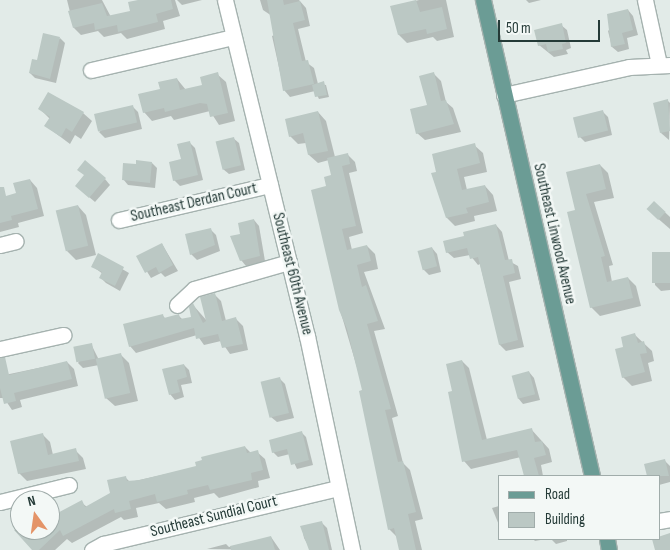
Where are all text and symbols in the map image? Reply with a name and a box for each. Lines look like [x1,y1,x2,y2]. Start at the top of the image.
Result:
scale bar [500,10,602,42]
text: 50 m [506,19,531,38]
street label: Southeast Linwood Avenue [528,162,580,306]
street label: Southeast Derdan Court [129,179,259,227]
street label: Southeast 60th Avenue [268,211,316,337]
legend [498,475,660,540]
text: Road [545,485,570,504]
north arrow [10,490,60,540]
text: N [26,492,37,510]
street label: Southeast Sundial Court [149,492,279,542]
text: Building [545,510,585,529]

